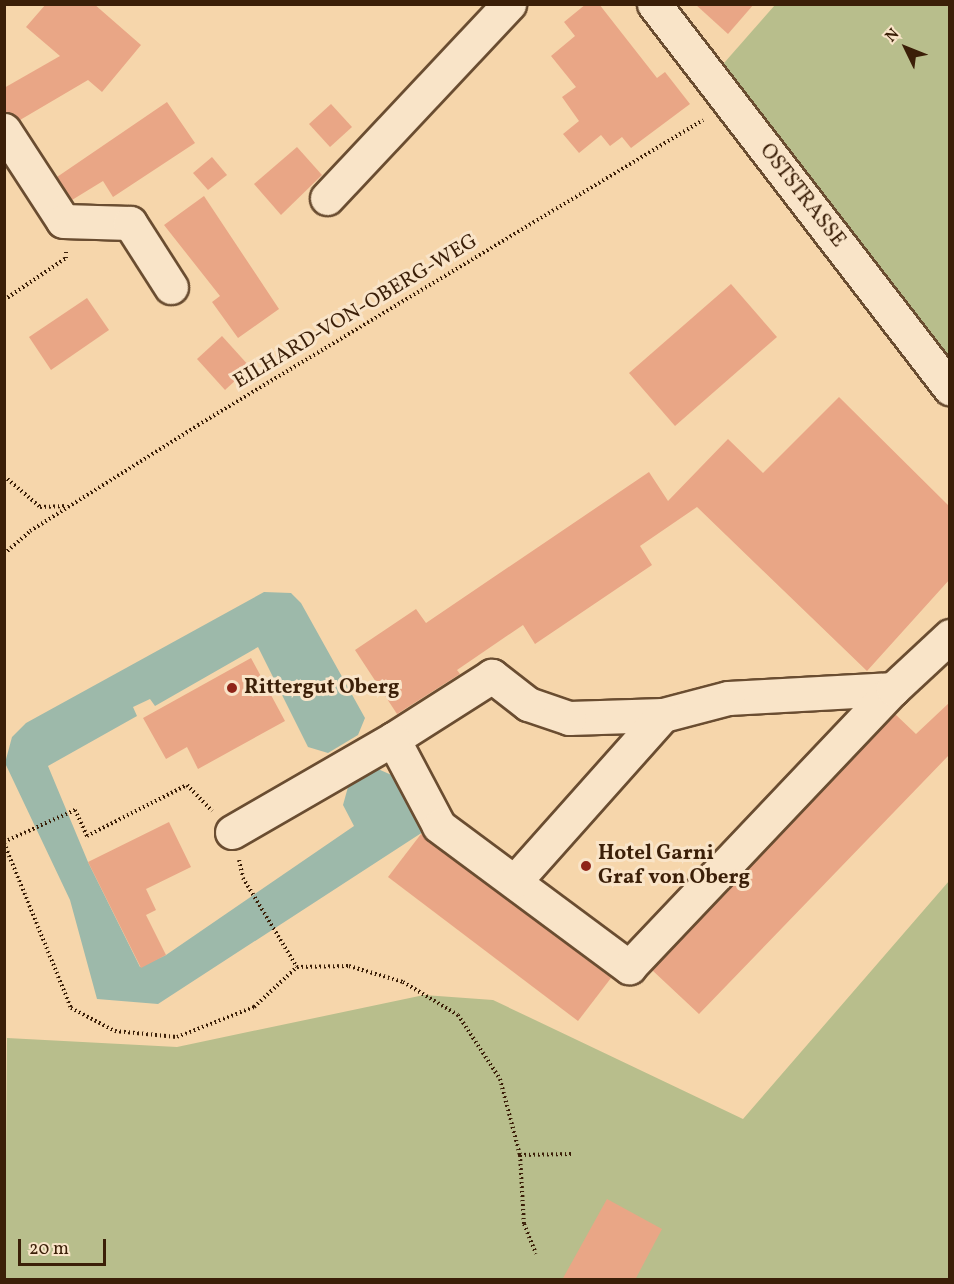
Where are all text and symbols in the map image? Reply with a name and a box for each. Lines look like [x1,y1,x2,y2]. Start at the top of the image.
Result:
north arrow [876,18,936,78]
text: N [881,24,905,47]
street label: OSTSTRASSE [754,139,850,253]
street label: EILHARD-VON-OBERG-WEG [230,229,482,395]
place label: Rittergut Oberg [244,675,399,701]
marker: Rittergut Oberg [225,681,239,695]
place label: Hotel Garni Graf von Oberg [598,841,749,891]
marker: Hotel Garni Graf von Oberg [579,859,593,873]
scale bar [21,1227,110,1265]
text: 20 m [29,1237,69,1262]

